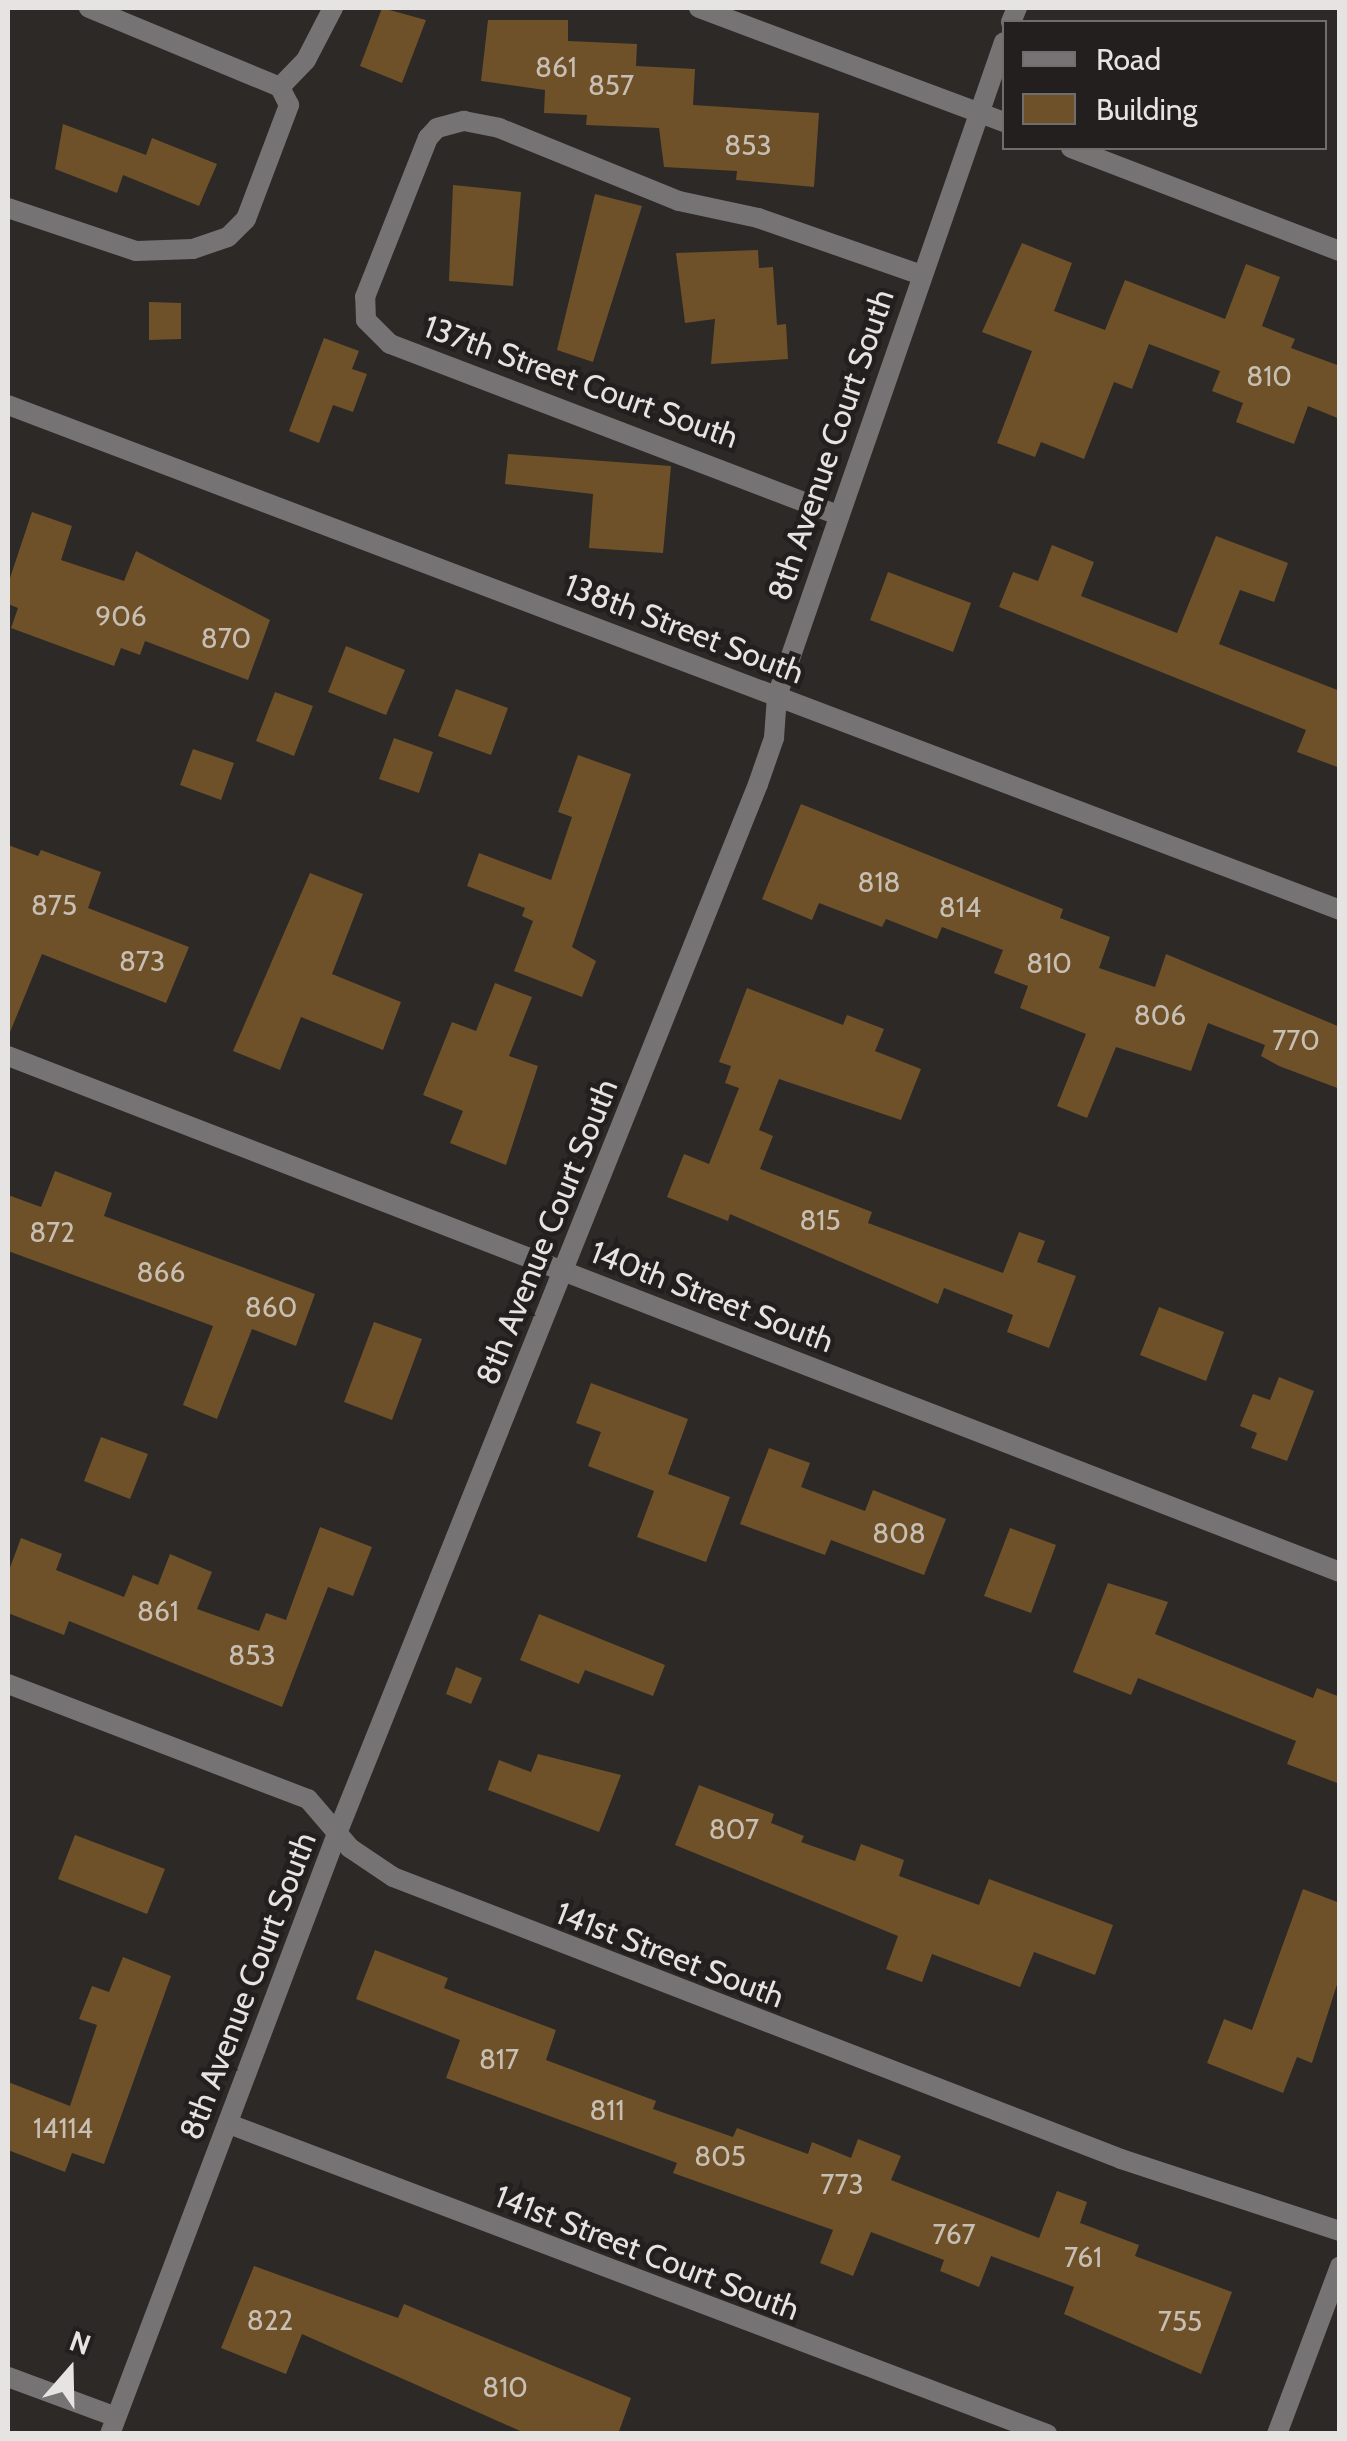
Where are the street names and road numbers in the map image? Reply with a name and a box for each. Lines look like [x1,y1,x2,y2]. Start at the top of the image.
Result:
street label: 8th Avenue Court South [760,284,902,606]
street label: 137th Street Court South [419,307,743,457]
street label: 138th Street South [559,566,809,692]
street label: 8th Avenue Court South [468,1074,626,1390]
street label: 140th Street South [585,1233,839,1361]
street label: 8th Avenue Court South [172,1827,324,2145]
street label: 141st Street South [551,1894,789,2016]
street label: 141st Street Court South [489,2177,805,2329]

